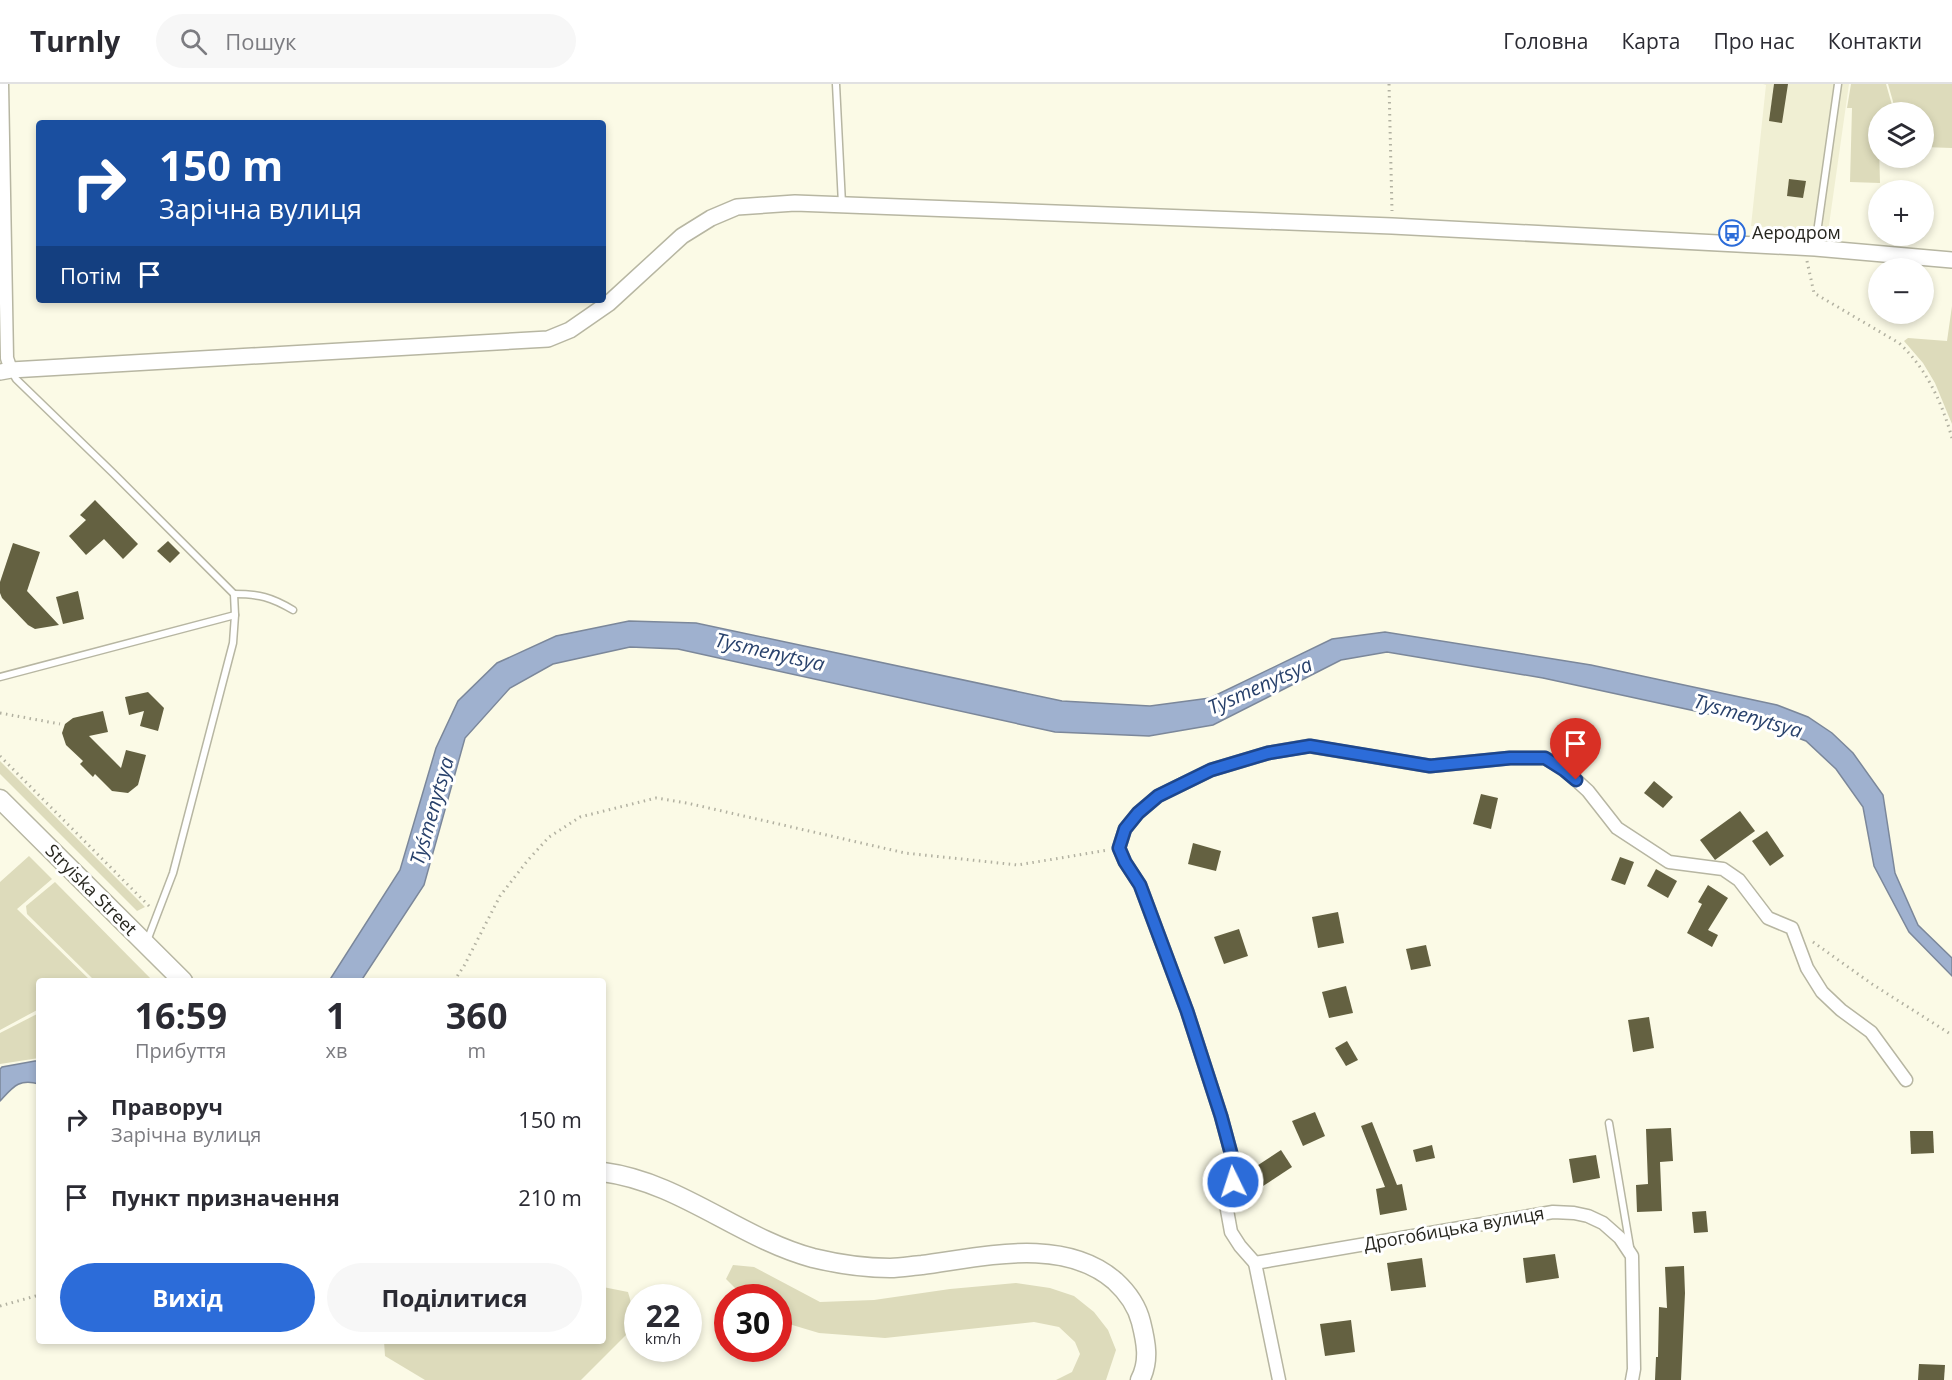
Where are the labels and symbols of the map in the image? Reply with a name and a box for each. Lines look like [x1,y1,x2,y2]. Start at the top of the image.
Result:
bus stop icon: Аеродром [1717,218,1747,248]
place label: Аеродром [1752,220,1841,244]
water label: Tysmenytsya [713,626,828,677]
water label: Tysmenytsya [1203,650,1316,721]
water label: Tysmenytsya [1691,687,1806,744]
pin [1550,718,1601,780]
water label: Tyśmenytsya [403,753,460,868]
street label: Stryiska Street [41,838,143,940]
position arrow [1201,1150,1265,1214]
street label: Дрогобицька вулиця [1362,1200,1546,1256]
speed limit sign: 30 [714,1284,792,1362]

